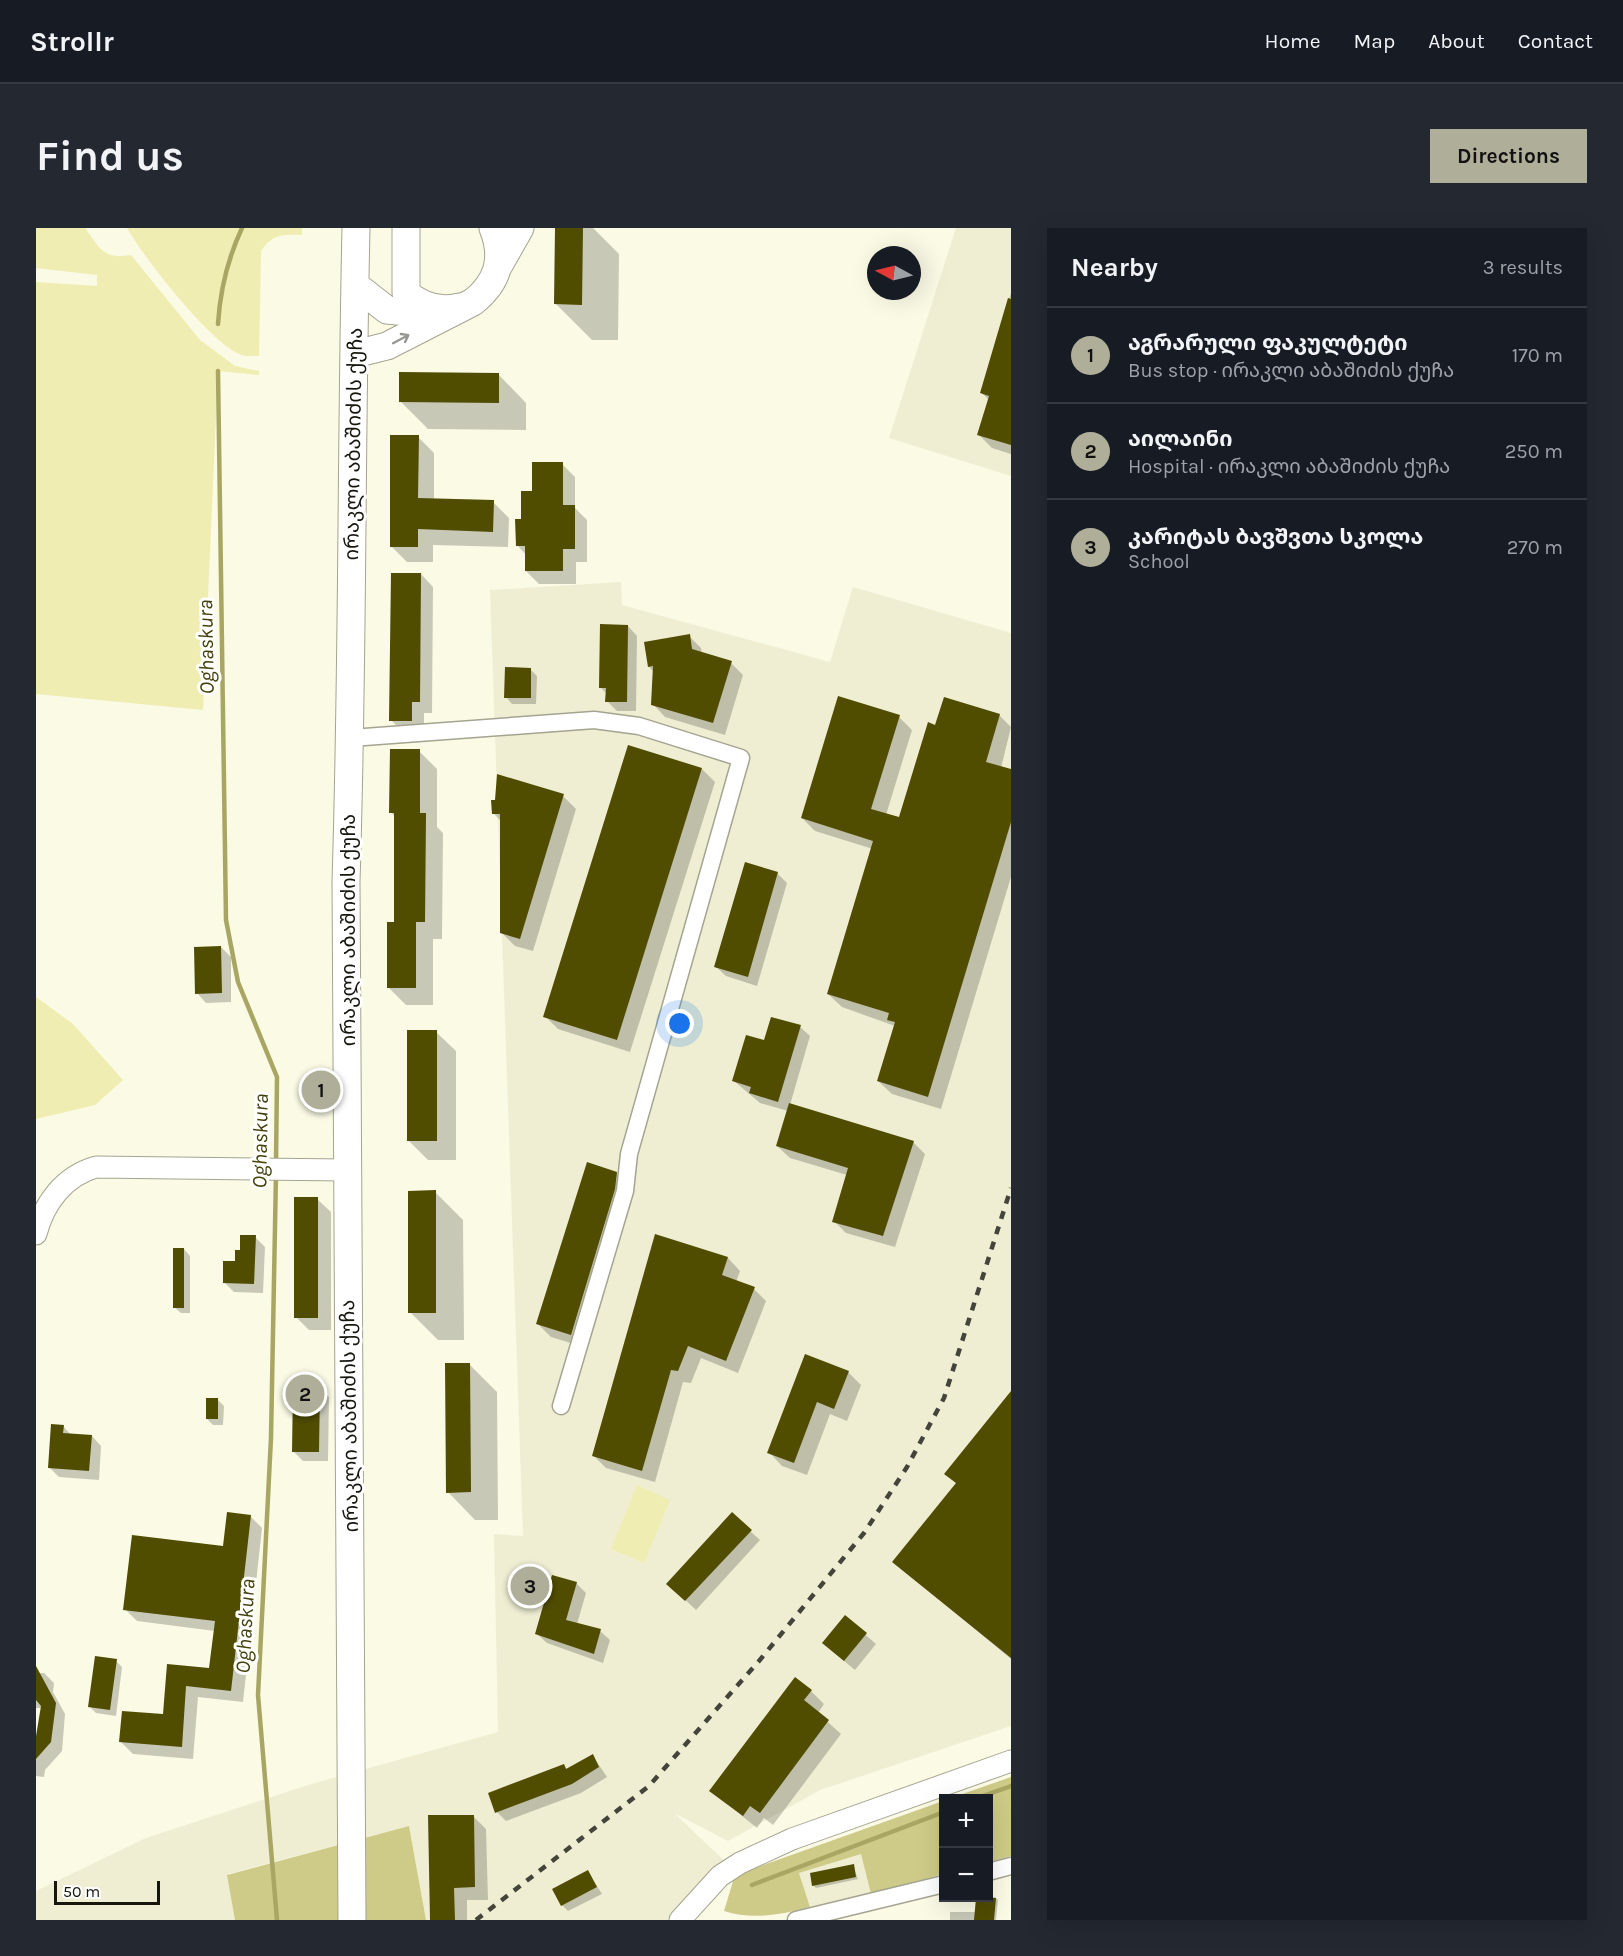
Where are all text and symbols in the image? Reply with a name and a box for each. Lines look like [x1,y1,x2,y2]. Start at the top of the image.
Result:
text: Strollr [30,25,114,58]
text: Home [1265,29,1321,53]
text: Map [1354,29,1395,53]
text: About [1428,29,1485,53]
text: Contact [1518,29,1593,53]
button: Directions [1430,129,1587,183]
text: Find us [36,131,184,181]
north arrow [867,246,921,300]
text: Nearby [1071,252,1158,283]
text: 3 results [1483,256,1563,279]
street label: ირაკლი აბაშიძის ქუჩა [340,328,368,561]
text: აგრარული ფაკულტეტი [1128,330,1407,356]
one-way arrow [392,333,409,345]
text: 1 [1087,344,1094,367]
text: 170 m [1512,344,1563,367]
text: Bus stop · ირაკლი აბაშიძის ქუჩა [1128,359,1454,382]
text: აილაინი [1128,426,1233,452]
text: 2 [1084,440,1097,463]
text: 250 m [1505,440,1563,463]
text: Hospital · ირაკლი აბაშიძის ქუჩა [1128,455,1450,478]
text: კარიტას ბავშვთა სკოლა [1128,524,1423,550]
text: 3 [1084,536,1097,559]
text: 270 m [1507,536,1563,559]
text: School [1128,550,1190,573]
water label: Oghaskura [193,599,219,695]
street label: ირაკლი აბაშიძის ქუჩა [337,814,361,1046]
your location [665,1009,694,1038]
pin: 1 [302,1068,340,1112]
water label: Oghaskura [247,1093,273,1189]
street label: ირაკლი აბაშიძის ქუჩა [336,1299,364,1532]
pin: 2 [286,1372,324,1416]
pin: 3 [510,1564,550,1608]
water label: Oghaskura [231,1578,259,1674]
map controls [939,1794,993,1902]
button: + [939,1794,993,1848]
button: − [939,1848,993,1902]
scale bar [54,1878,160,1906]
text: 50 m [63,1882,100,1901]

